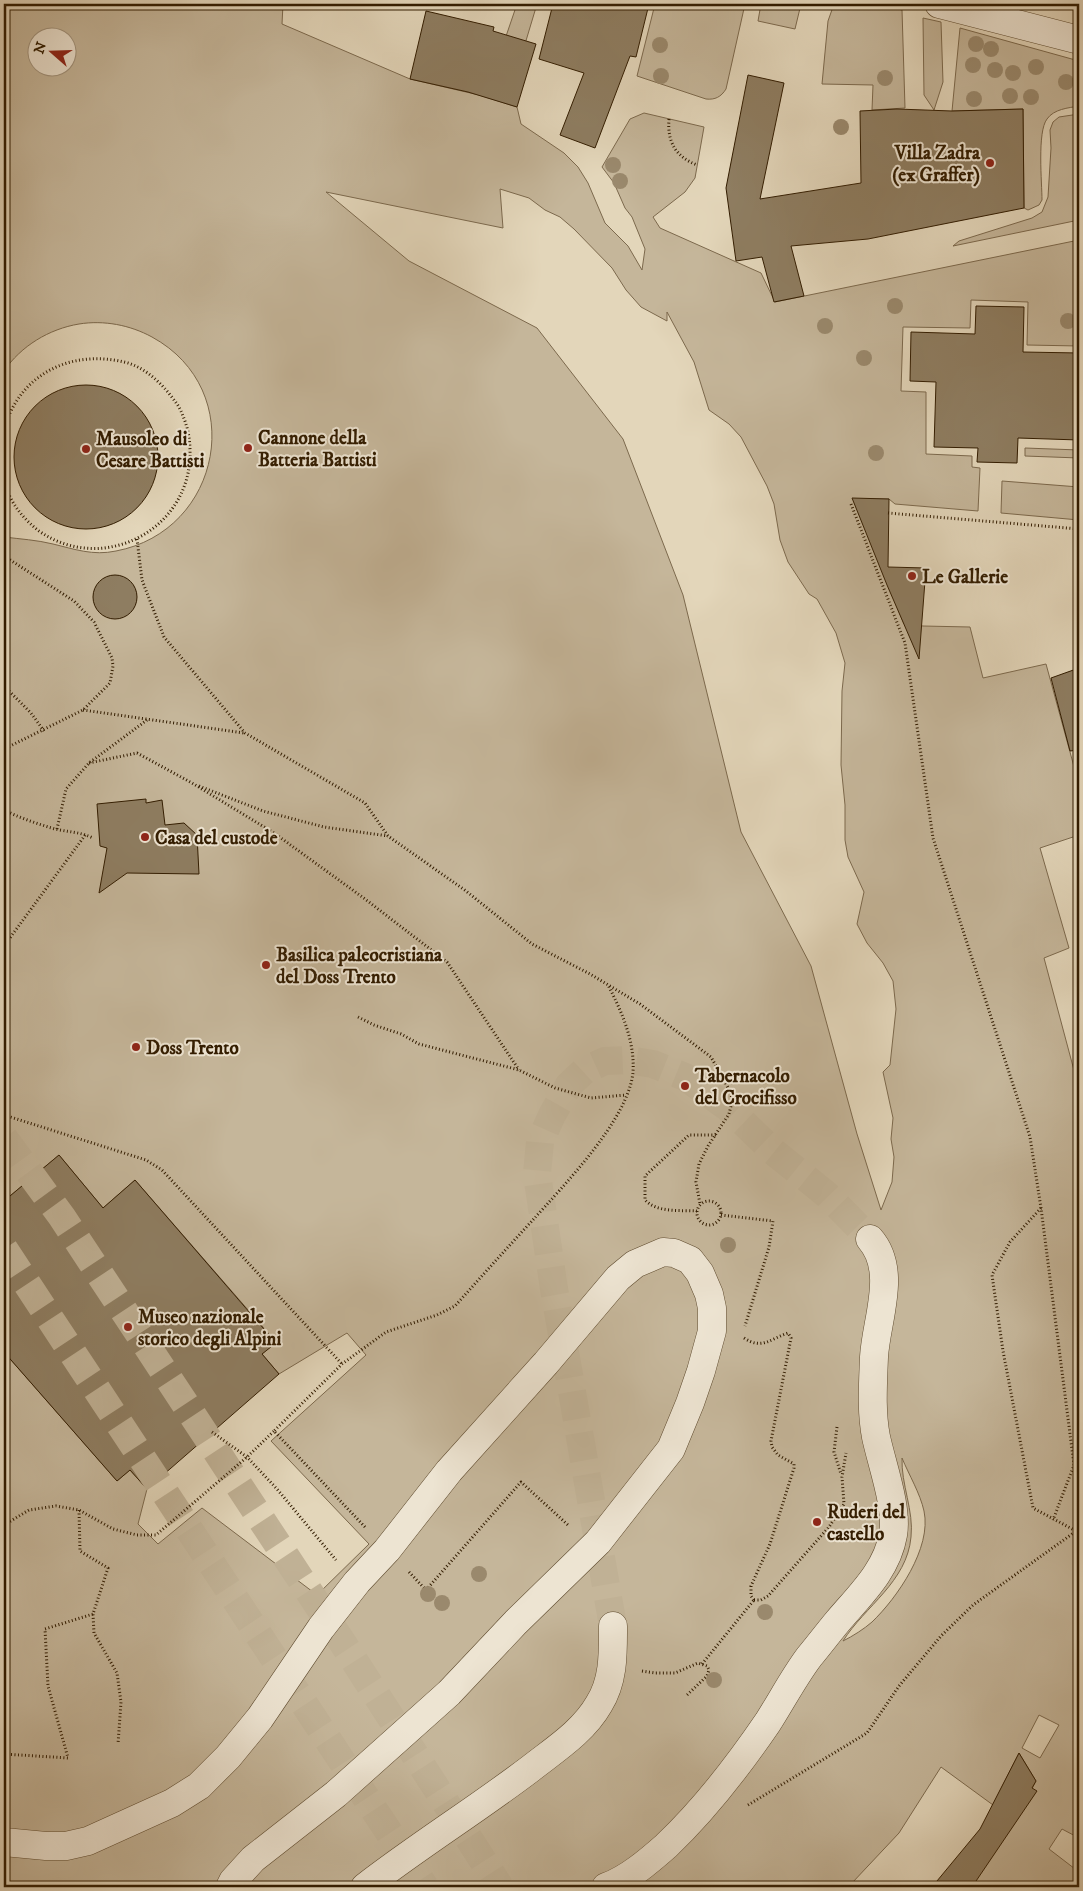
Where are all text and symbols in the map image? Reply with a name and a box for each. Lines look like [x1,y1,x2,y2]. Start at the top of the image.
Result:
north arrow [28,28,78,78]
text: N [30,39,51,56]
place label: Villa Zadra (ex Graffer) [892,142,981,187]
marker: Villa Zadra (ex Graffer) [984,157,996,169]
place label: Cannone della Batteria Battisti [258,427,377,472]
place label: Mausoleo di Cesare Battisti [96,428,205,473]
marker: Cannone della Batteria Battisti [242,442,254,454]
marker: Mausoleo di Cesare Battisti [80,443,92,455]
place label: Le Gallerie [922,566,1008,589]
marker: Le Gallerie [906,570,918,582]
place label: Casa del custode [155,827,278,850]
marker: Casa del custode [139,831,151,843]
place label: Basilica paleocristiana del Doss Trento [276,944,443,989]
marker: Basilica paleocristiana del Doss Trento [260,959,272,971]
place label: Doss Trento [146,1037,239,1060]
marker: Doss Trento [130,1041,142,1053]
place label: Tabernacolo del Crocifisso [694,1065,797,1110]
marker: Tabernacolo del Crocifisso [679,1080,691,1092]
place label: Museo nazionale storico degli Alpini [138,1306,282,1351]
marker: Museo nazionale storico degli Alpini [122,1321,134,1333]
place label: Ruderi del castello [827,1501,906,1546]
marker: Ruderi del castello [811,1516,823,1528]

